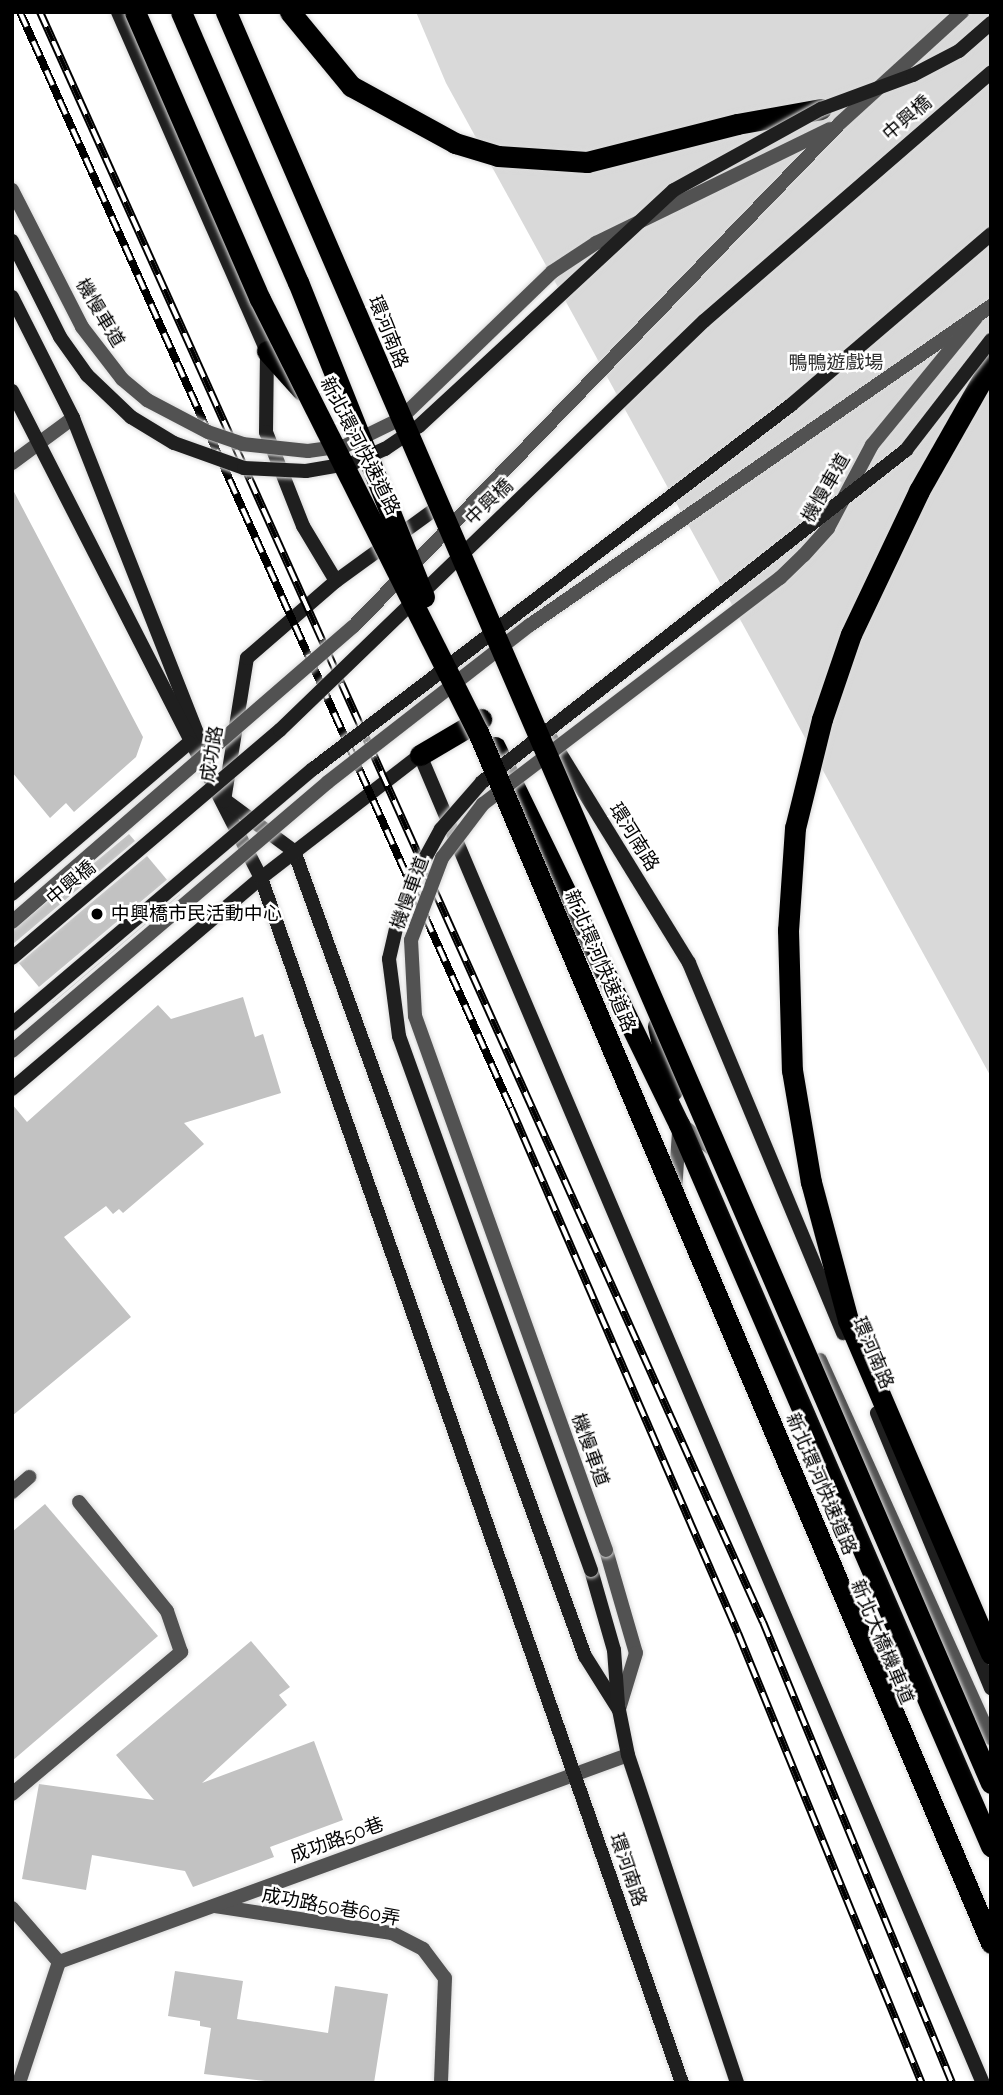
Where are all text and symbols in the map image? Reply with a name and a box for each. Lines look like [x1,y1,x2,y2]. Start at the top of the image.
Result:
street label: 中興橋 [878,91,936,145]
street label: 機慢車道 [71,275,129,351]
street label: 環河南路 [363,292,413,372]
park label: 鴨鴨遊戲場 [789,352,883,374]
street label: 新北環河快速道路 [315,373,405,519]
street label: 機慢車道 [797,449,855,527]
street label: 中興橋 [461,474,517,530]
street label: 成功路 [196,724,228,784]
street label: 環河南路 [604,799,664,875]
street label: 機慢車道 [386,853,434,933]
street label: 中興橋 [42,856,100,910]
street label: 新北環河快速道路 [560,887,640,1035]
place label: 中興橋市民活動中心 [111,903,282,925]
marker: 中興橋市民活動中心 [89,906,105,922]
street label: 環河南路 [848,1314,898,1392]
street label: 機慢車道 [566,1410,614,1490]
street label: 新北環河快速道路 [781,1410,861,1558]
street label: 新北大橋機車道 [846,1576,918,1708]
street label: 成功路50巷 [287,1813,387,1867]
street label: 環河南路 [605,1830,651,1910]
street label: 成功路50巷60弄 [260,1884,402,1930]

